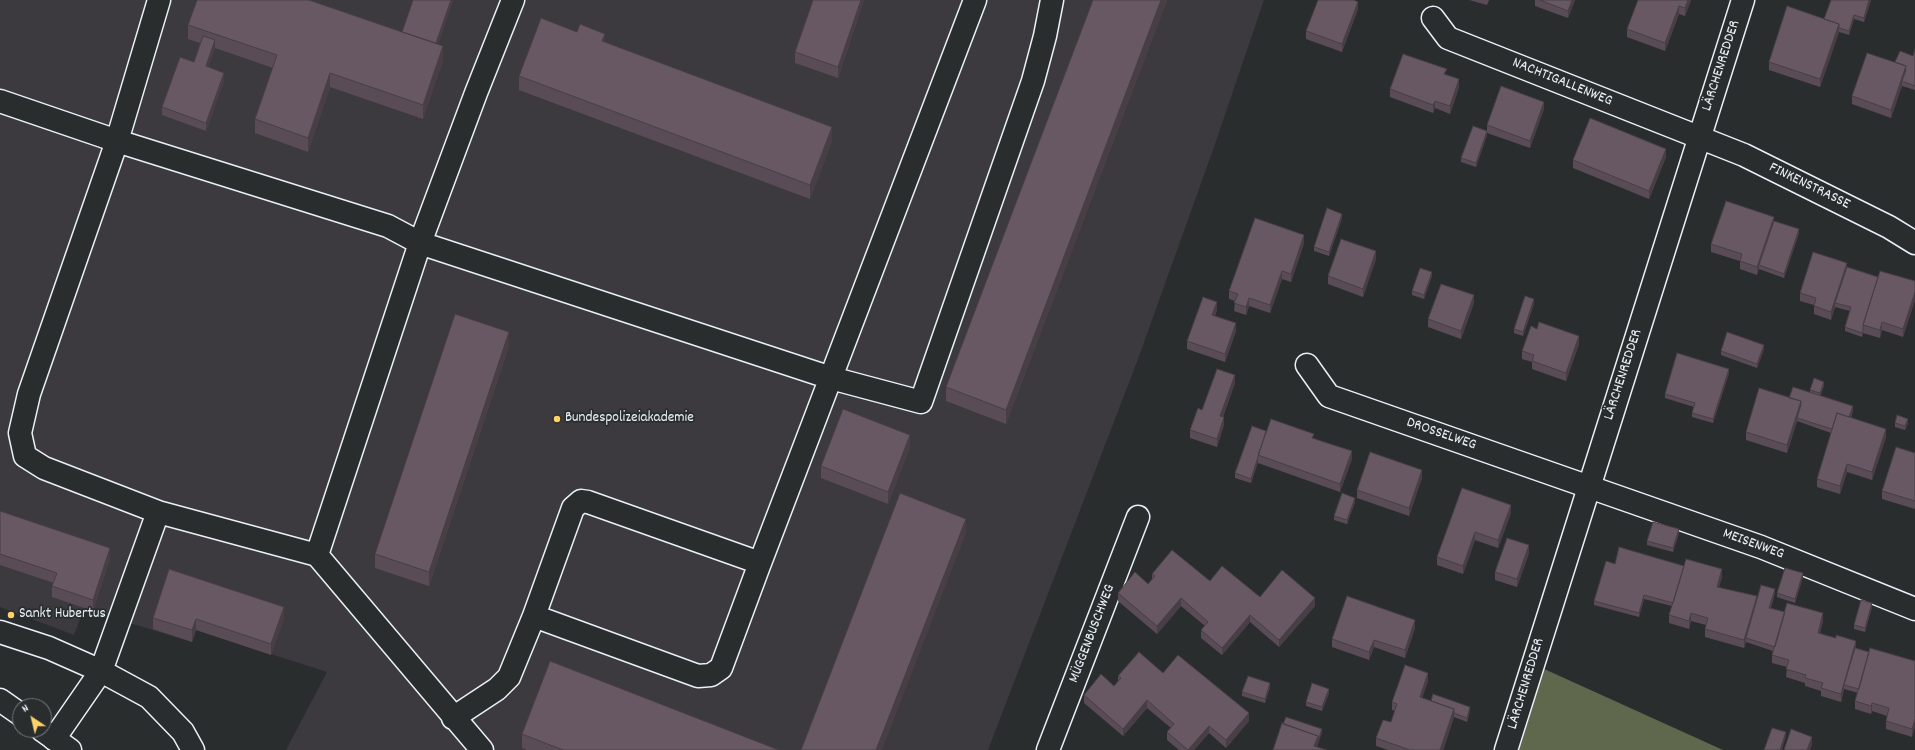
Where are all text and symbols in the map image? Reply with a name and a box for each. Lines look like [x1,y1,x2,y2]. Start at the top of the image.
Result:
street label: LÄRCHENREDDER [1699,18,1745,114]
street label: NACHTIGALLENWEG [1509,55,1615,111]
street label: FINKENSTRASSE [1765,160,1853,214]
street label: LÄRCHENREDDER [1601,327,1647,423]
place label: Bundespolizeiakademie [565,410,694,428]
marker: Bundespolizeiakademie [552,414,562,424]
street label: DROSSELWEG [1404,415,1478,455]
street label: MEISENWEG [1720,526,1786,564]
street label: MÜGGENBUSCHWEG [1066,582,1120,686]
place label: Sankt Hubertus [19,606,106,624]
marker: Sankt Hubertus [6,610,16,620]
street label: LÄRCHENREDDER [1505,636,1549,732]
north arrow [12,698,52,738]
text: N [19,701,33,717]

